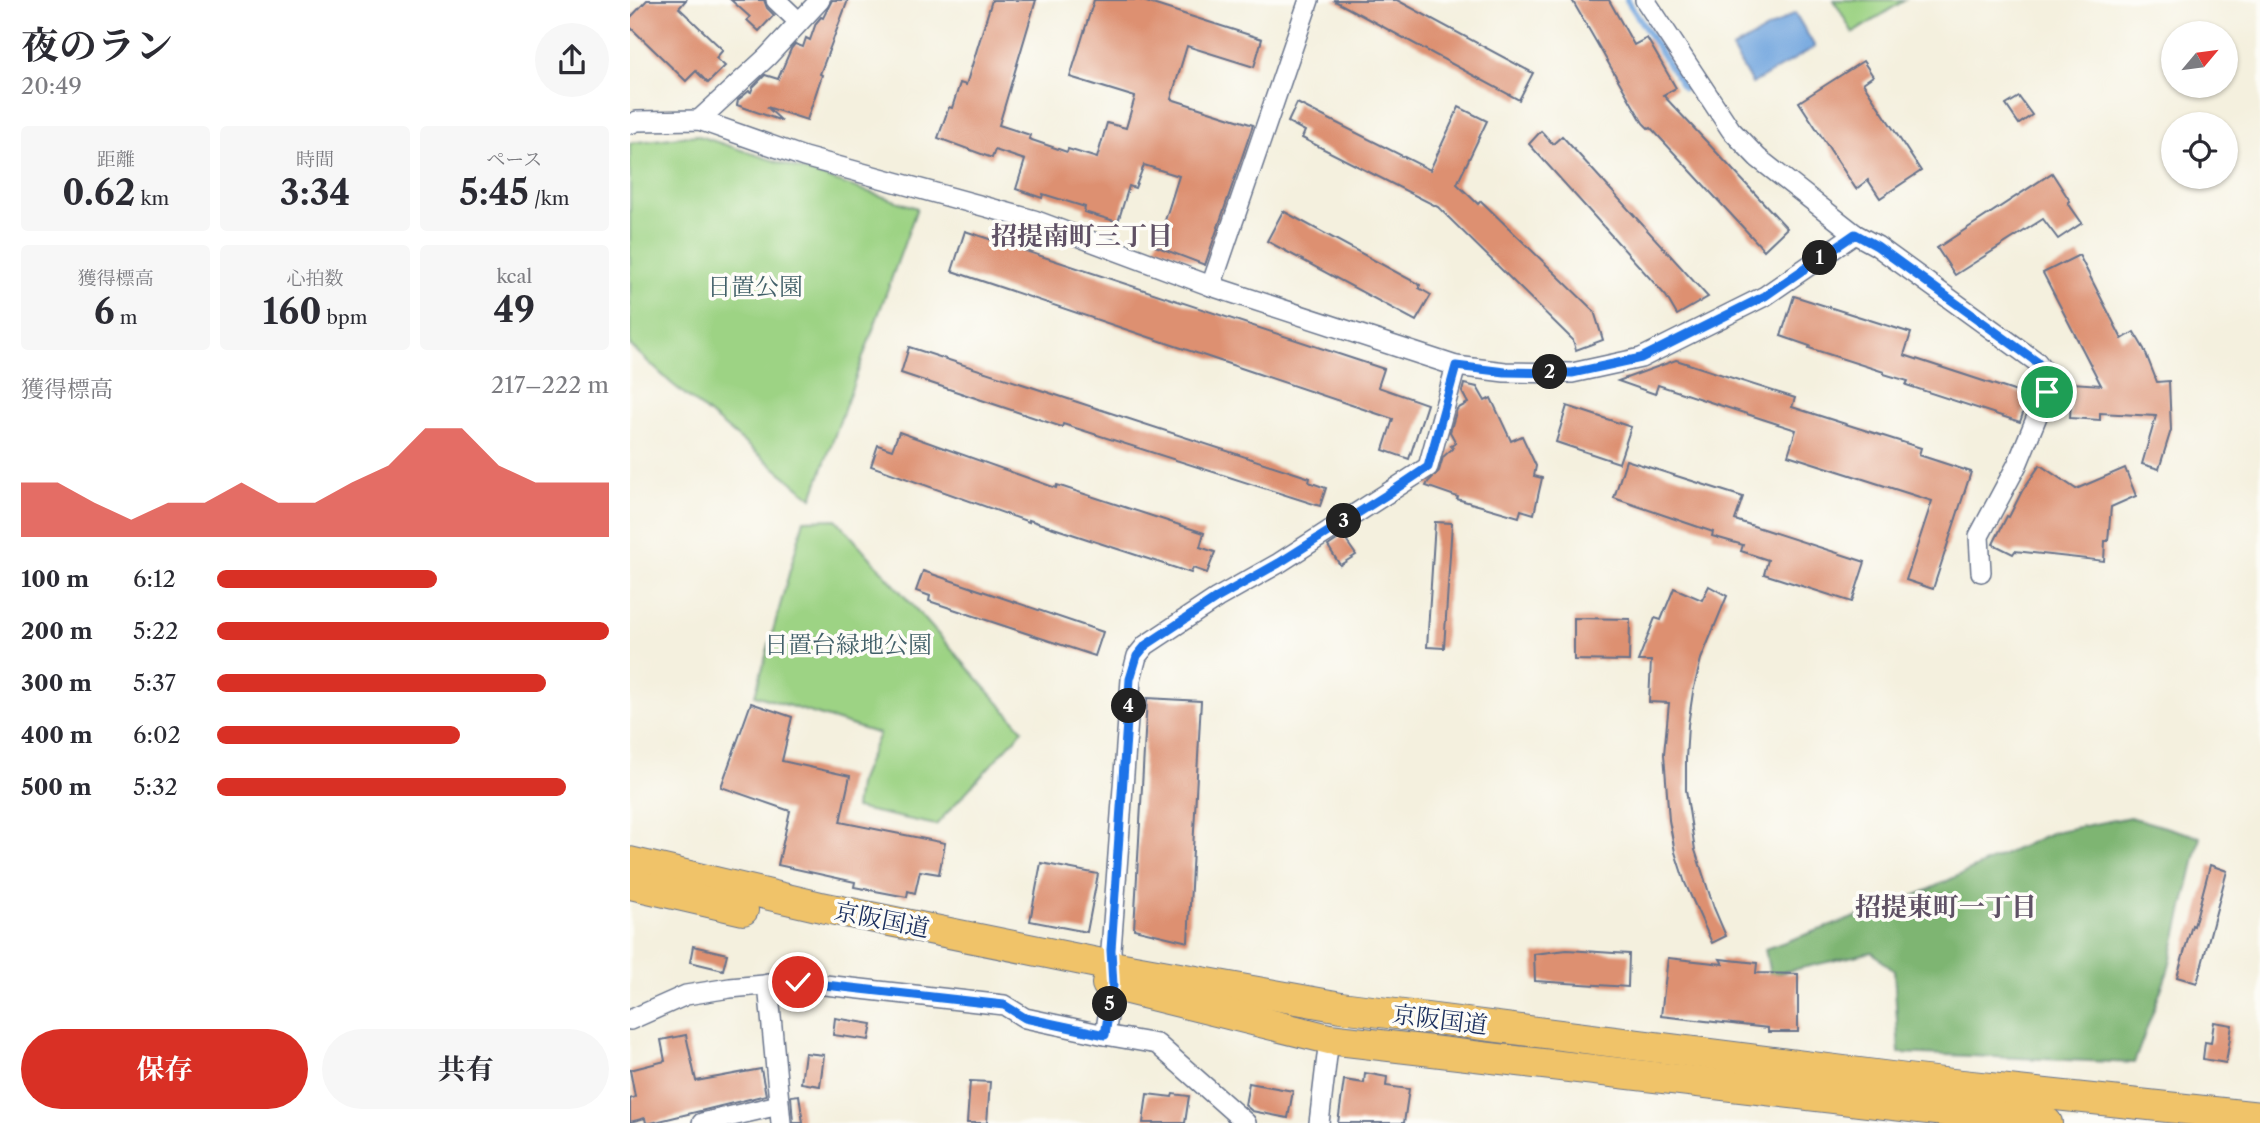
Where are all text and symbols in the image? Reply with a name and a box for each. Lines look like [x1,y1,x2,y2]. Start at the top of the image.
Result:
north arrow [2161,21,2238,98]
map controls [2161,21,2238,189]
text: 夜のラン [21,22,173,69]
button: share [535,23,609,97]
text: 20:49 [21,72,82,100]
button: locate [2161,112,2238,189]
text: 距離 [97,148,135,171]
text: 時間 [296,148,334,171]
text: ペース [486,148,542,171]
text: 0.62 [62,171,135,214]
text: 3:34 [280,171,350,214]
text: 5:45 [459,171,529,214]
text: km [135,187,169,210]
text: /km [529,187,570,210]
district label: 招提南町三丁目 [991,220,1173,252]
pin: 1 [1802,240,1838,276]
text: 1 [1815,246,1824,269]
text: kcal [496,265,532,288]
text: 獲得標高 [78,267,154,290]
text: 心拍数 [286,267,344,290]
park label: 日置公園 [707,272,803,301]
text: 49 [494,288,535,331]
text: 6 [94,290,115,333]
text: 160 [263,290,322,333]
text: m [115,306,138,329]
text: bpm [322,306,367,329]
pin: 2 [1532,354,1567,390]
text: 2 [1544,360,1555,383]
pin [2017,362,2077,422]
text: 217–222 m [491,371,609,399]
icon: arrive [2028,373,2066,411]
text: 獲得標高 [21,375,113,403]
pin: 3 [1326,504,1362,538]
text: 3 [1338,509,1349,532]
text: 100 m [21,565,89,593]
text: 6:12 [133,565,176,593]
text: 200 m [21,617,93,645]
text: 5:22 [133,617,178,645]
park label: 日置台緑地公園 [764,630,932,659]
text: 300 m [21,669,92,697]
text: 5:37 [133,669,176,697]
pin: 4 [1112,688,1146,724]
text: 4 [1123,694,1134,717]
text: 400 m [21,721,93,749]
text: 6:02 [133,721,181,749]
text: 500 m [21,773,92,801]
text: 5:32 [133,773,178,801]
district label: 招提東町一丁目 [1855,891,2037,923]
street label: 京阪国道 [832,896,932,943]
pin [768,952,828,1012]
icon: check [779,963,817,1001]
pin: 5 [1092,986,1128,1021]
text: 5 [1104,992,1115,1015]
street label: 京阪国道 [1391,999,1489,1040]
button: 保存 [21,1029,308,1109]
button: 共有 [322,1029,609,1109]

